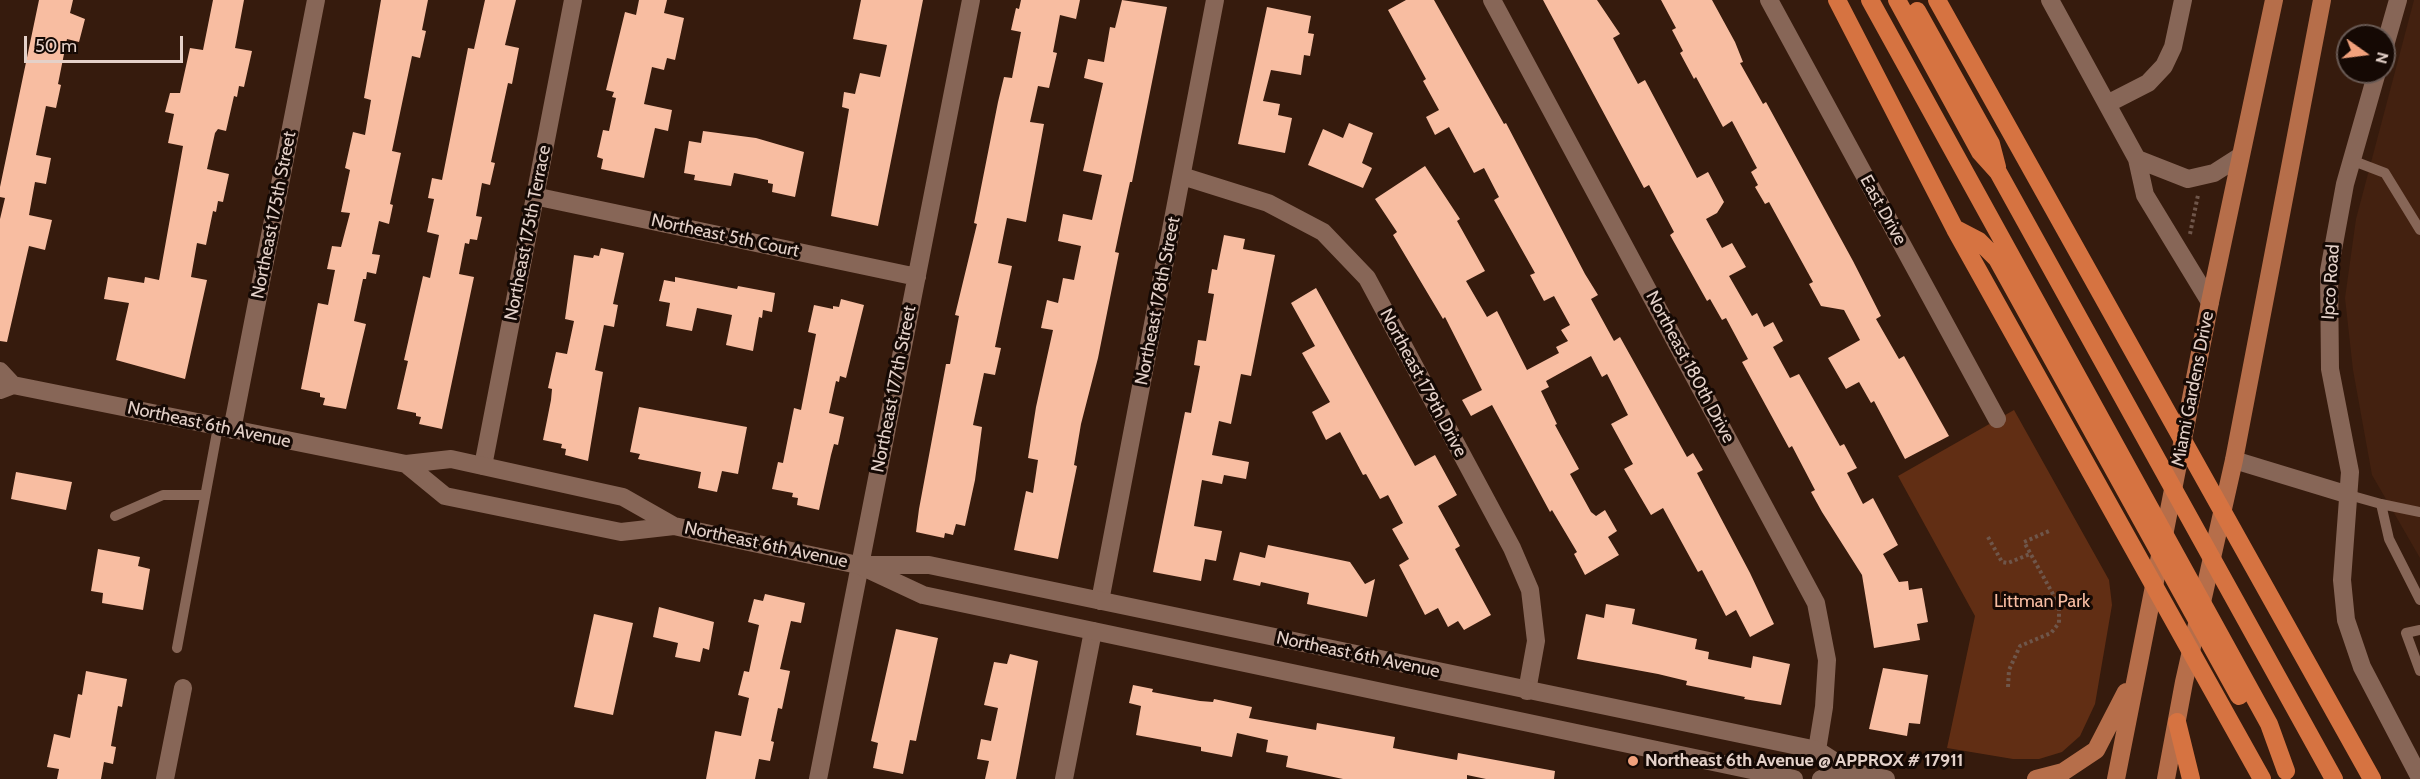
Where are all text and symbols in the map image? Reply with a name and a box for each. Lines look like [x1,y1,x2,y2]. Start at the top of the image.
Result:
scale bar [27,24,186,62]
north arrow [2336,24,2396,84]
text: 50 m [35,35,77,57]
text: N [2371,50,2393,66]
street label: Northeast 175th Street [247,129,301,301]
street label: Northeast 175th Terrace [500,143,556,323]
street label: East Drive [1855,171,1911,249]
street label: Northeast 5th Court [649,210,801,262]
street label: Northeast 178th Street [1131,215,1185,387]
street label: Ipco Road [2318,244,2344,320]
street label: Northeast 180th Drive [1641,287,1739,447]
street label: Northeast 177th Street [867,304,921,474]
street label: Northeast 179th Drive [1375,305,1471,461]
street label: Miami Gardens Drive [2167,309,2219,469]
street label: Northeast 6th Avenue [125,397,293,453]
street label: Northeast 6th Avenue [682,517,850,573]
park label: Littman Park [1994,591,2090,613]
street label: Northeast 6th Avenue [1274,627,1442,683]
place label: Northeast 6th Avenue @ APPROX # 17911 [1645,750,1964,772]
marker: Northeast 6th Avenue @ APPROX # 17911 [1626,754,1640,768]

